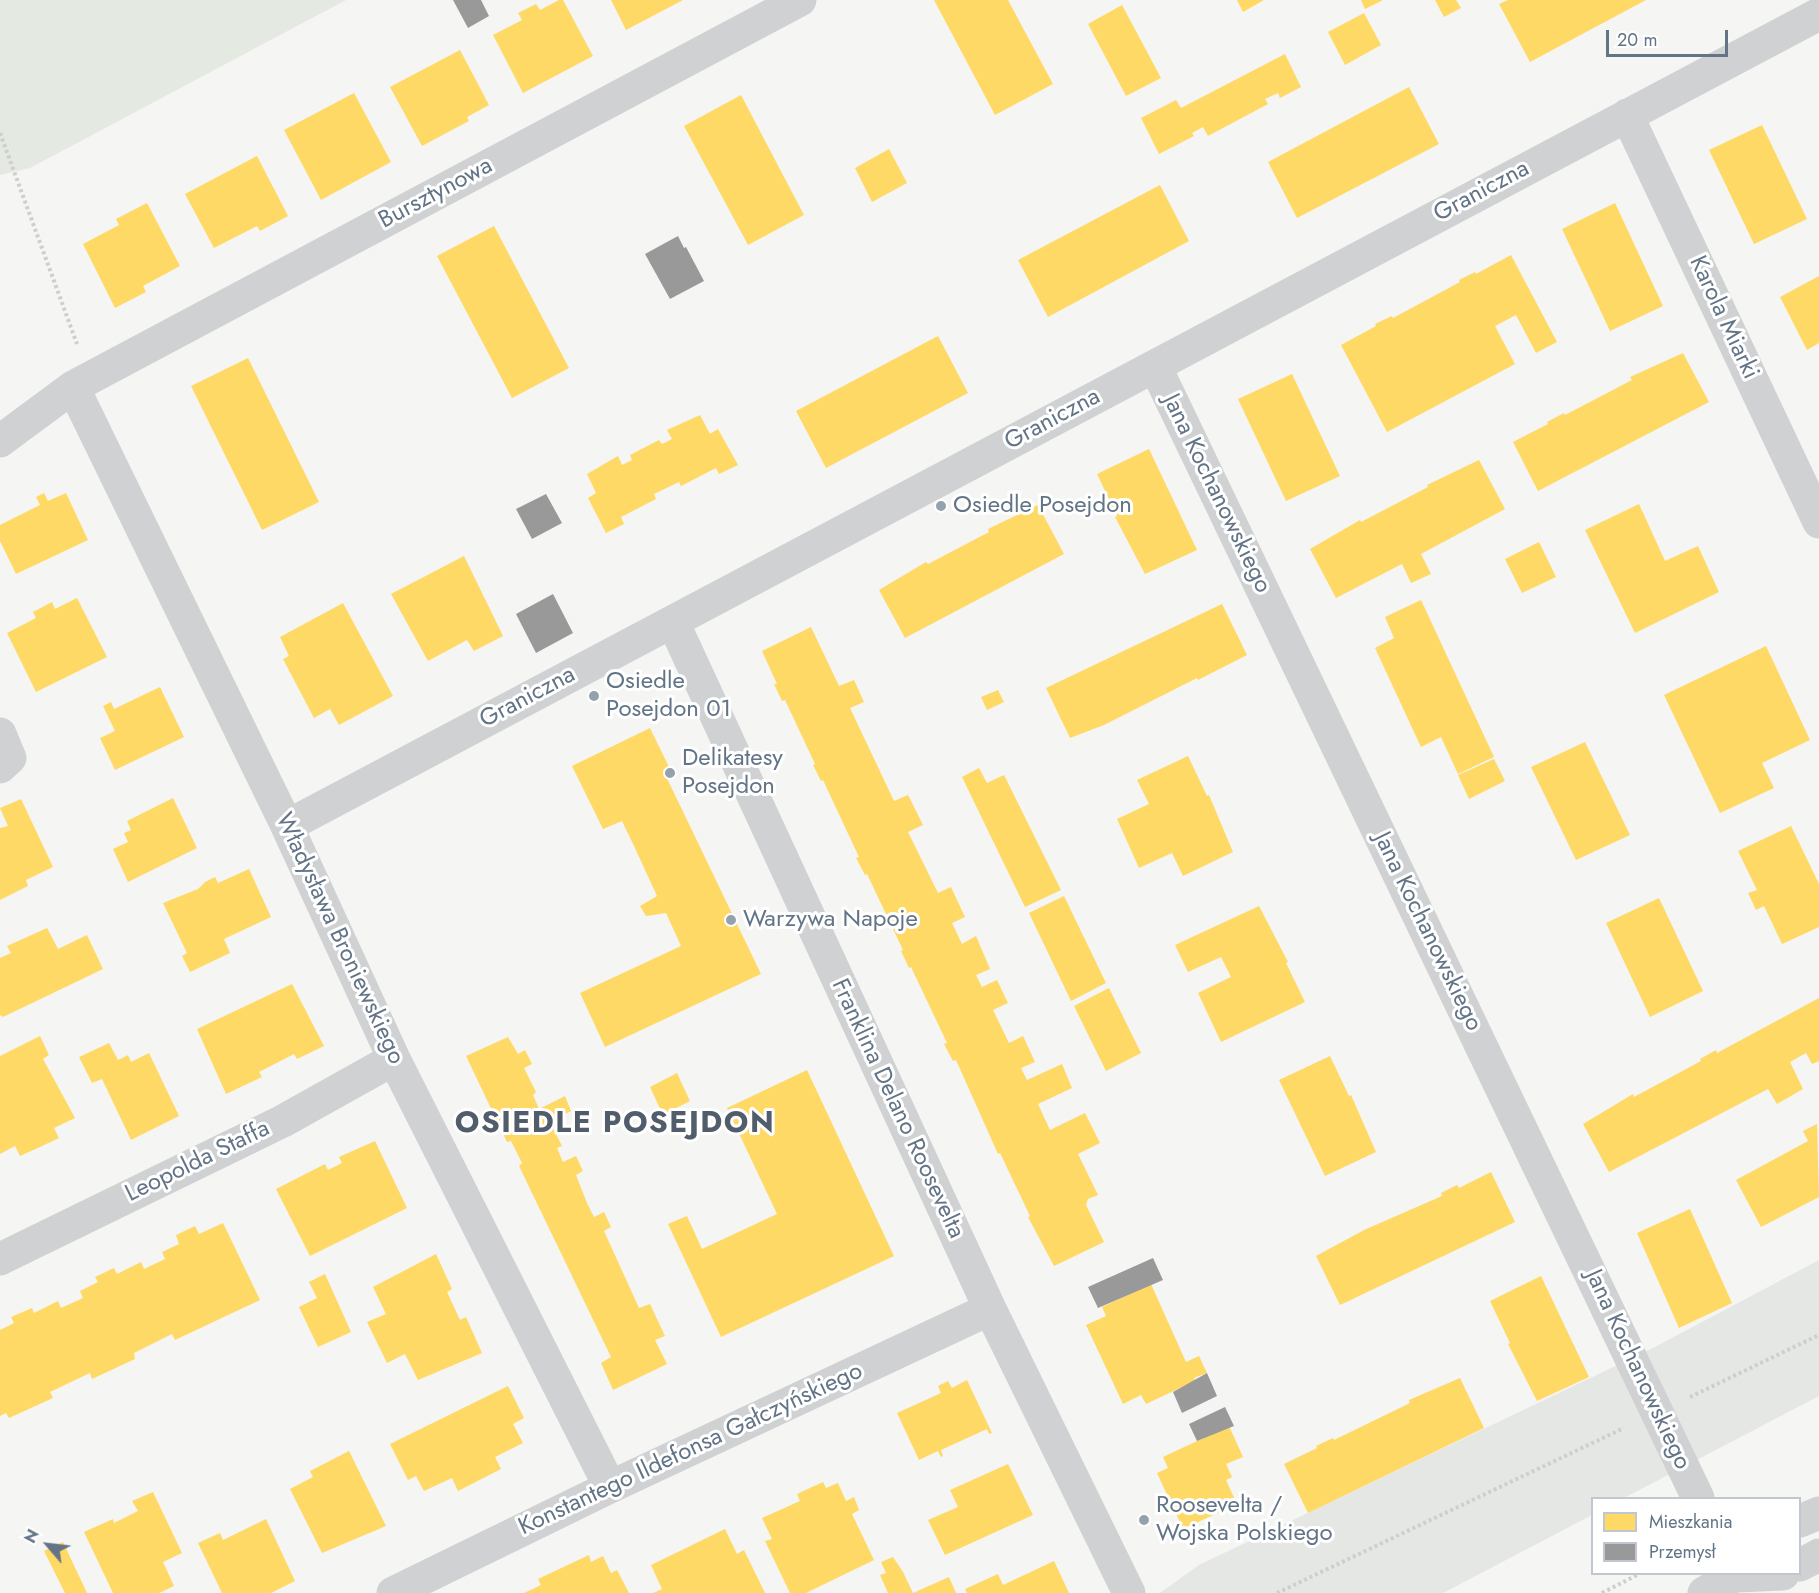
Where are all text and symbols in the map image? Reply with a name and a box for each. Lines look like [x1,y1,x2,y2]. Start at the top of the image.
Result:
scale bar [1609,18,1730,56]
text: 20 m [1617,27,1657,53]
street label: Bursztynowa [374,152,498,236]
street label: Graniczna [1429,155,1535,229]
street label: Karola Miarki [1682,252,1764,384]
street label: Graniczna [1000,383,1106,457]
street label: Jana Kochanowskiego [1155,390,1277,598]
place label: Osiedle Posejdon [953,492,1132,520]
marker: Osiedle Posejdon [934,499,948,513]
street label: Graniczna [475,661,581,735]
place label: Osiedle Posejdon 01 [606,668,731,724]
marker: Osiedle Posejdon 01 [587,689,601,703]
place label: Delikatesy Posejdon [682,745,783,801]
marker: Delikatesy Posejdon [663,766,677,780]
street label: Władysława Broniewskiego [268,809,410,1069]
street label: Jana Kochanowskiego [1366,828,1488,1036]
place label: Warzywa Napoje [743,906,918,934]
marker: Warzywa Napoje [724,913,738,927]
street label: Franklina Delano Roosevelta [824,975,970,1243]
district label: OSIEDLE POSEJDON [455,1107,775,1143]
street label: Leopolda Staffa [121,1115,275,1209]
street label: Jana Kochanowskiego [1578,1265,1696,1475]
street label: Konstantego Ildefonsa Gałczyńskiego [515,1358,867,1542]
place label: Roosevelta / Wojska Polskiego [1156,1492,1333,1548]
legend [1591,1497,1801,1575]
text: Mieszkania [1649,1509,1732,1535]
marker: Roosevelta / Wojska Polskiego [1137,1513,1151,1527]
north arrow [18,1515,78,1575]
text: N [19,1525,45,1547]
text: Przemysł [1649,1539,1716,1565]

